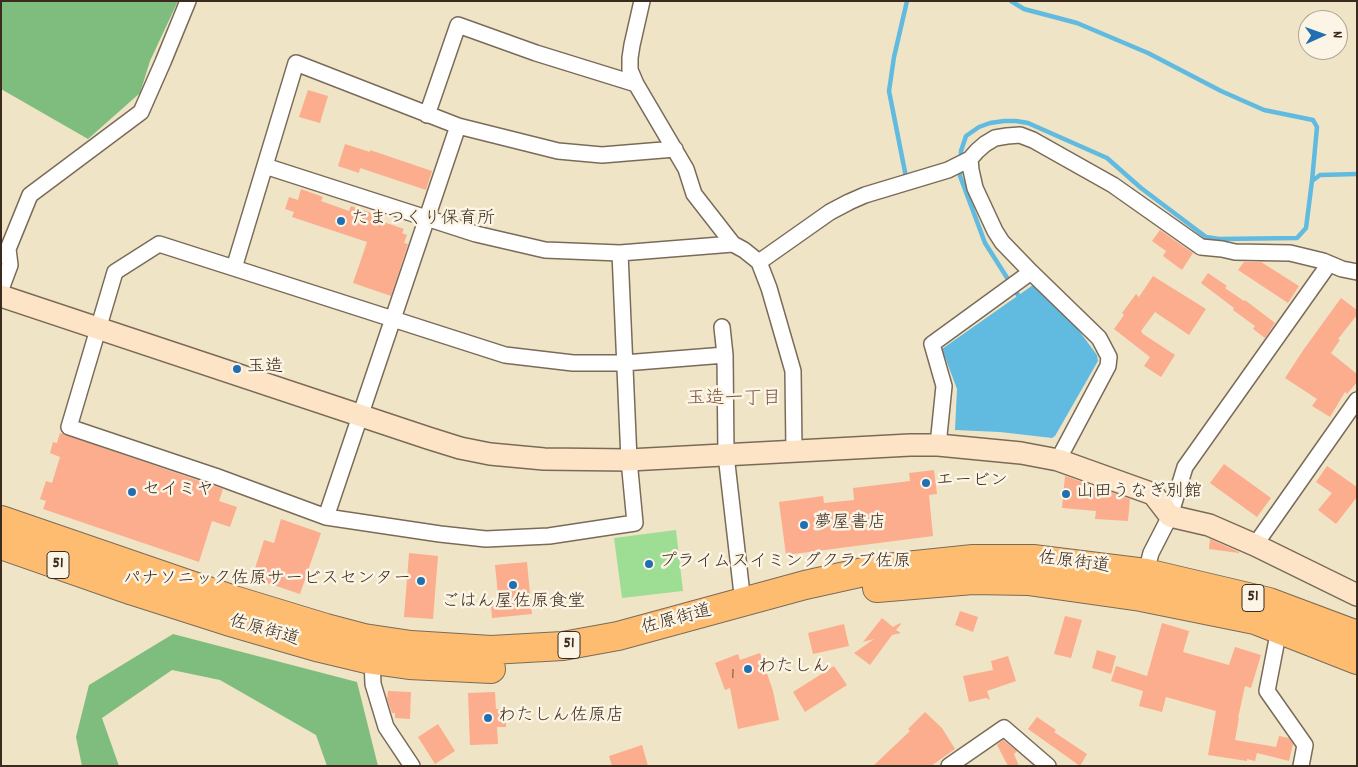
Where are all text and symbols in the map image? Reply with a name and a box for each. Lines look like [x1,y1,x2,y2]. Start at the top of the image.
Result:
north arrow [1298,10,1348,60]
text: N [1327,31,1347,38]
place label: たまつくり保育所 [351,210,495,232]
marker: たまつくり保育所 [335,215,347,227]
place label: 玉造 [247,358,283,380]
marker: 玉造 [231,363,243,375]
district label: 玉造一丁目 [687,389,781,411]
place label: エービン [936,472,1008,494]
marker: エービン [920,477,932,489]
place label: セイミヤ [142,481,214,503]
place label: 山田うなぎ別館 [1076,483,1202,505]
marker: セイミヤ [126,486,138,498]
marker: 山田うなぎ別館 [1060,488,1072,500]
place label: 夢屋書店 [814,514,886,536]
marker: 夢屋書店 [798,519,810,531]
street label: 佐原街道 [1037,549,1111,579]
road number: 51 [47,552,69,578]
place label: プライムスイミングクラブ佐原 [659,553,911,575]
marker: プライムスイミングクラブ佐原 [643,558,655,570]
place label: パナソニック佐原サービスセンター [123,570,411,592]
marker: パナソニック佐原サービスセンター [415,575,427,587]
marker: ごはん屋佐原食堂 [507,579,519,591]
road number: 51 [1242,584,1264,612]
place label: ごはん屋佐原食堂 [441,593,585,615]
street label: 佐原街道 [639,601,715,641]
street label: 佐原街道 [226,612,302,652]
road number: 51 [558,632,580,658]
place label: わたしん [758,658,830,680]
marker: わたしん [742,663,754,675]
house number: 1 [731,667,735,685]
place label: わたしん佐原店 [498,707,624,729]
marker: わたしん佐原店 [482,712,494,724]

